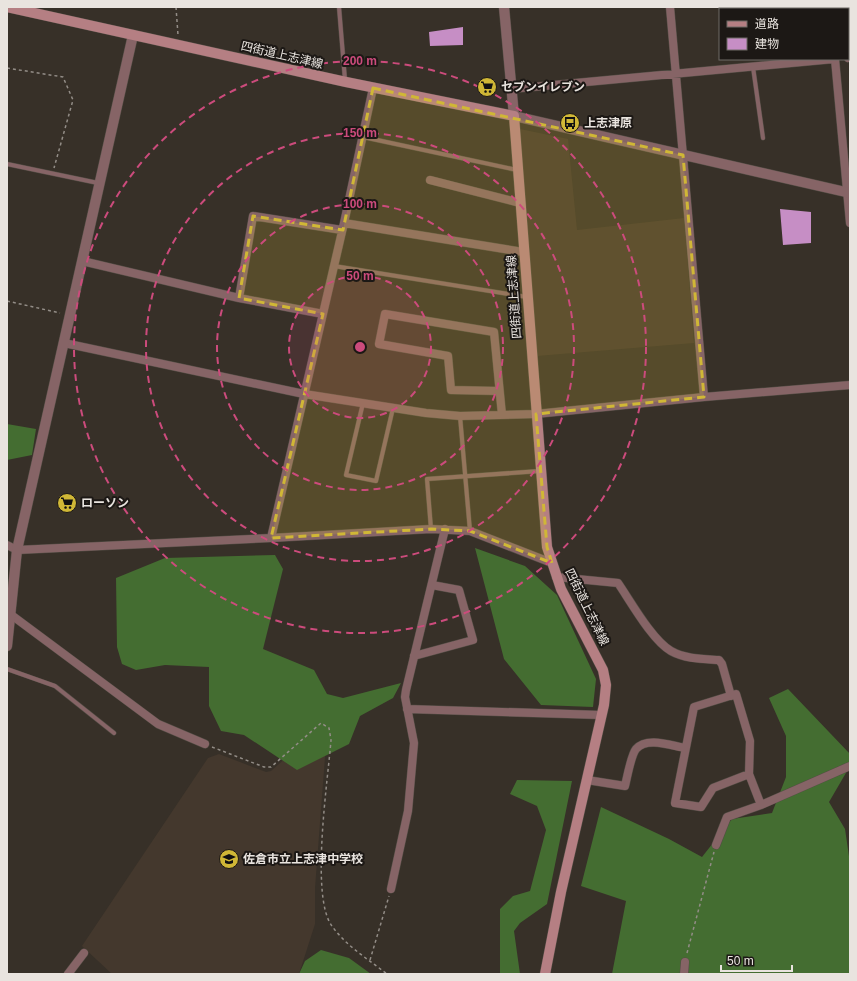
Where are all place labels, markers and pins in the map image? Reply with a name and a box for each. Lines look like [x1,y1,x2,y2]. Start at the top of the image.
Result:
supermarket icon: セブンイレブン [476,76,498,98]
place label: セブンイレブン [501,80,585,94]
bus stop icon: 上志津原 [559,112,581,134]
place label: 上志津原 [584,116,632,130]
centre of rings [353,340,367,354]
supermarket icon: ローソン [56,492,78,514]
place label: ローソン [81,496,129,510]
school or university icon: 佐倉市立上志津中学校 [218,848,240,870]
place label: 佐倉市立上志津中学校 [243,852,363,866]

